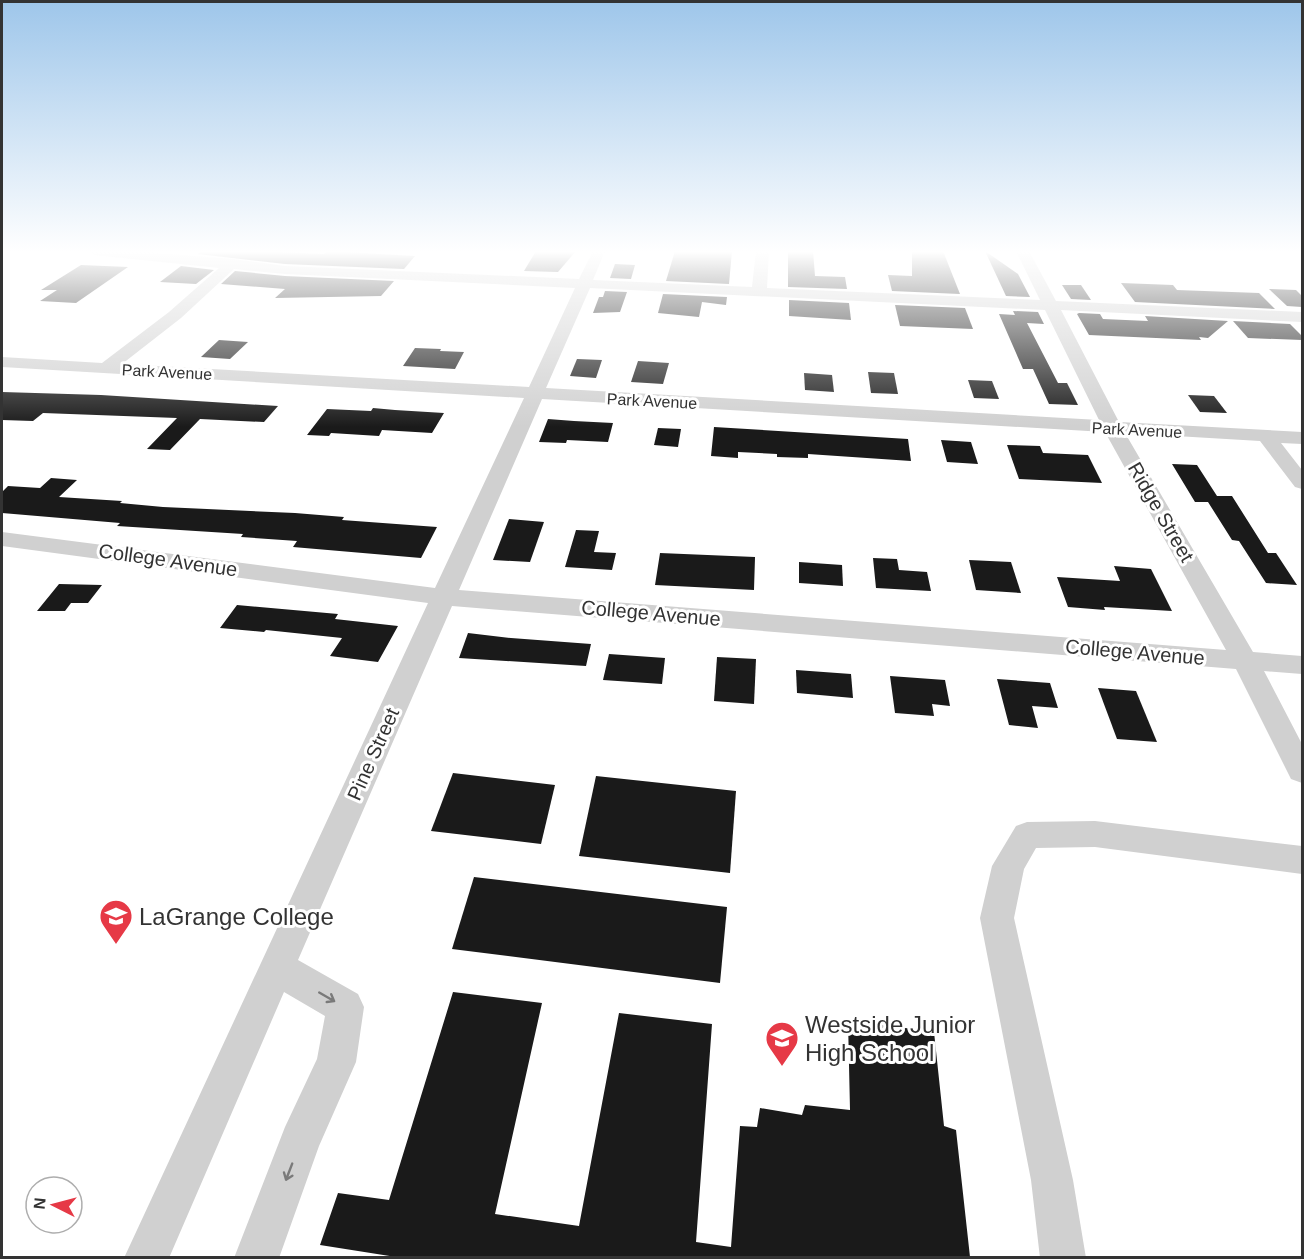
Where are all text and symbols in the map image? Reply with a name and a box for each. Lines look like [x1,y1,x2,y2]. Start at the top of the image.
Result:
street label: Park Avenue [121,361,213,383]
street label: Park Avenue [606,390,698,412]
street label: Park Avenue [1091,419,1183,441]
street label: Ridge Street [1124,458,1199,566]
street label: College Avenue [97,539,239,581]
street label: College Avenue [580,596,722,630]
street label: College Avenue [1064,635,1206,669]
street label: Pine Street [343,704,403,804]
school or university icon: LaGrange College [98,898,134,945]
place label: LaGrange College [139,903,334,930]
one-way arrow [318,991,335,1003]
place label: Westside Junior High School [805,1011,975,1066]
school or university icon: Westside Junior High School [764,1020,800,1067]
one-way arrow [283,1162,294,1180]
north arrow [24,1175,84,1235]
text: N [31,1197,49,1210]

